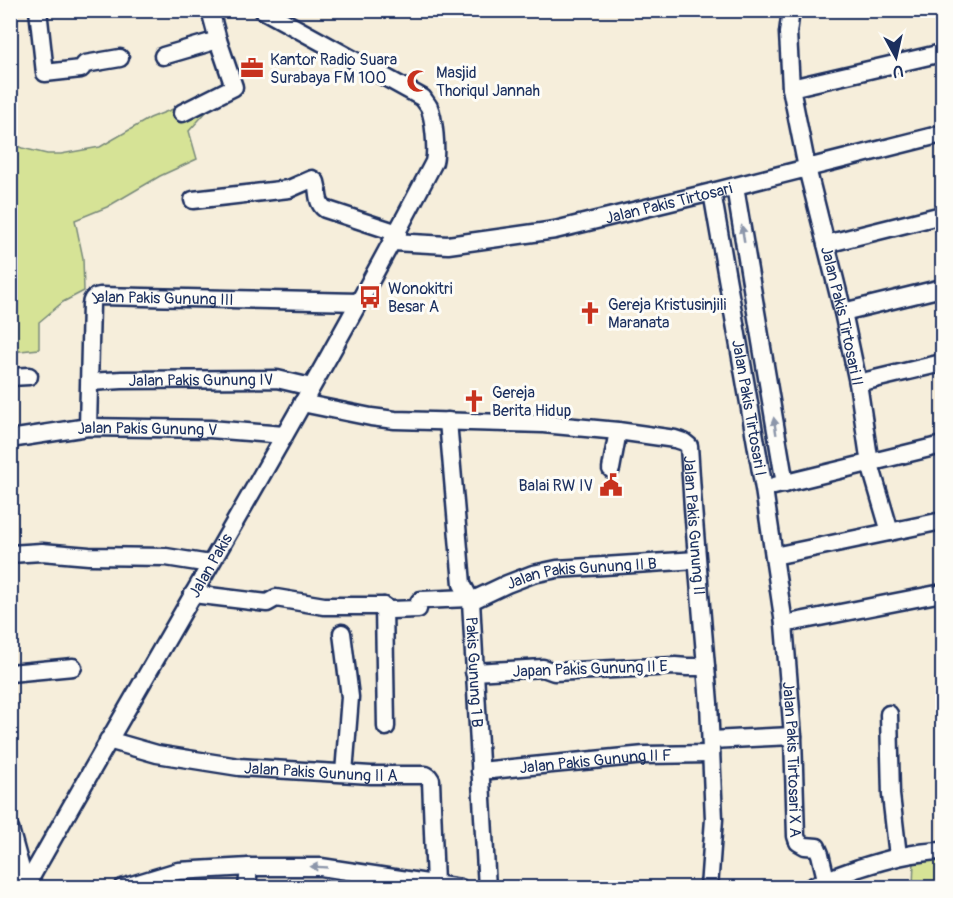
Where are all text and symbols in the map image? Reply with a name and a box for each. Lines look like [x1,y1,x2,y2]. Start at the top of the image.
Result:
north arrow [866,27,926,87]
place label: Kantor Radio Suara Surabaya FM 100 [270,50,397,88]
office icon: Kantor Radio Suara Surabaya FM 100 [239,55,265,81]
text: U [891,60,905,82]
place label: Masjid Thoriqul Jannah [436,63,540,101]
mosque icon: Masjid Thoriqul Jannah [405,68,431,94]
street label: Jalan Pakis Tirtosari [603,178,735,228]
one-way arrow [739,224,748,243]
street label: Jalan Pakis Tirtosari II [816,244,867,387]
place label: Wonokitri Besar A [388,279,453,317]
bus stop icon: Wonokitri Besar A [357,284,383,310]
street label: Jalan Pakis Gunung III [85,287,234,310]
place label: Gereja Kristusinjili Maranata [608,295,726,333]
church icon: Gereja Kristusinjili Maranata [577,300,603,326]
street label: Jalan Pakis Tirtosari I [727,338,771,478]
street label: Jalan Pakis Gunung IV [128,370,273,391]
place label: Gereja Berita Hidup [492,383,571,421]
church icon: Gereja Berita Hidup [461,388,487,414]
one-way arrow [770,417,779,436]
street label: Jalan Pakis Gunung V [76,418,218,441]
street label: Jalan Pakis Gunung II [679,455,709,596]
public building icon: Balai RW IV [598,472,624,498]
place label: Balai RW IV [518,476,593,496]
street label: Jalan Pakis [184,530,237,601]
street label: Jalan Pakis Gunung II B [504,554,657,594]
street label: Pakis Gunung 1 B [461,616,487,728]
street label: Japan Pakis Gunung II E [512,656,668,682]
street label: Jalan Pakis Tirtosari X A [778,681,805,838]
street label: Jalan Pakis Gunung II F [519,746,672,778]
street label: Jalan Pakis Gunung II A [244,758,398,786]
one-way arrow [309,863,328,872]

